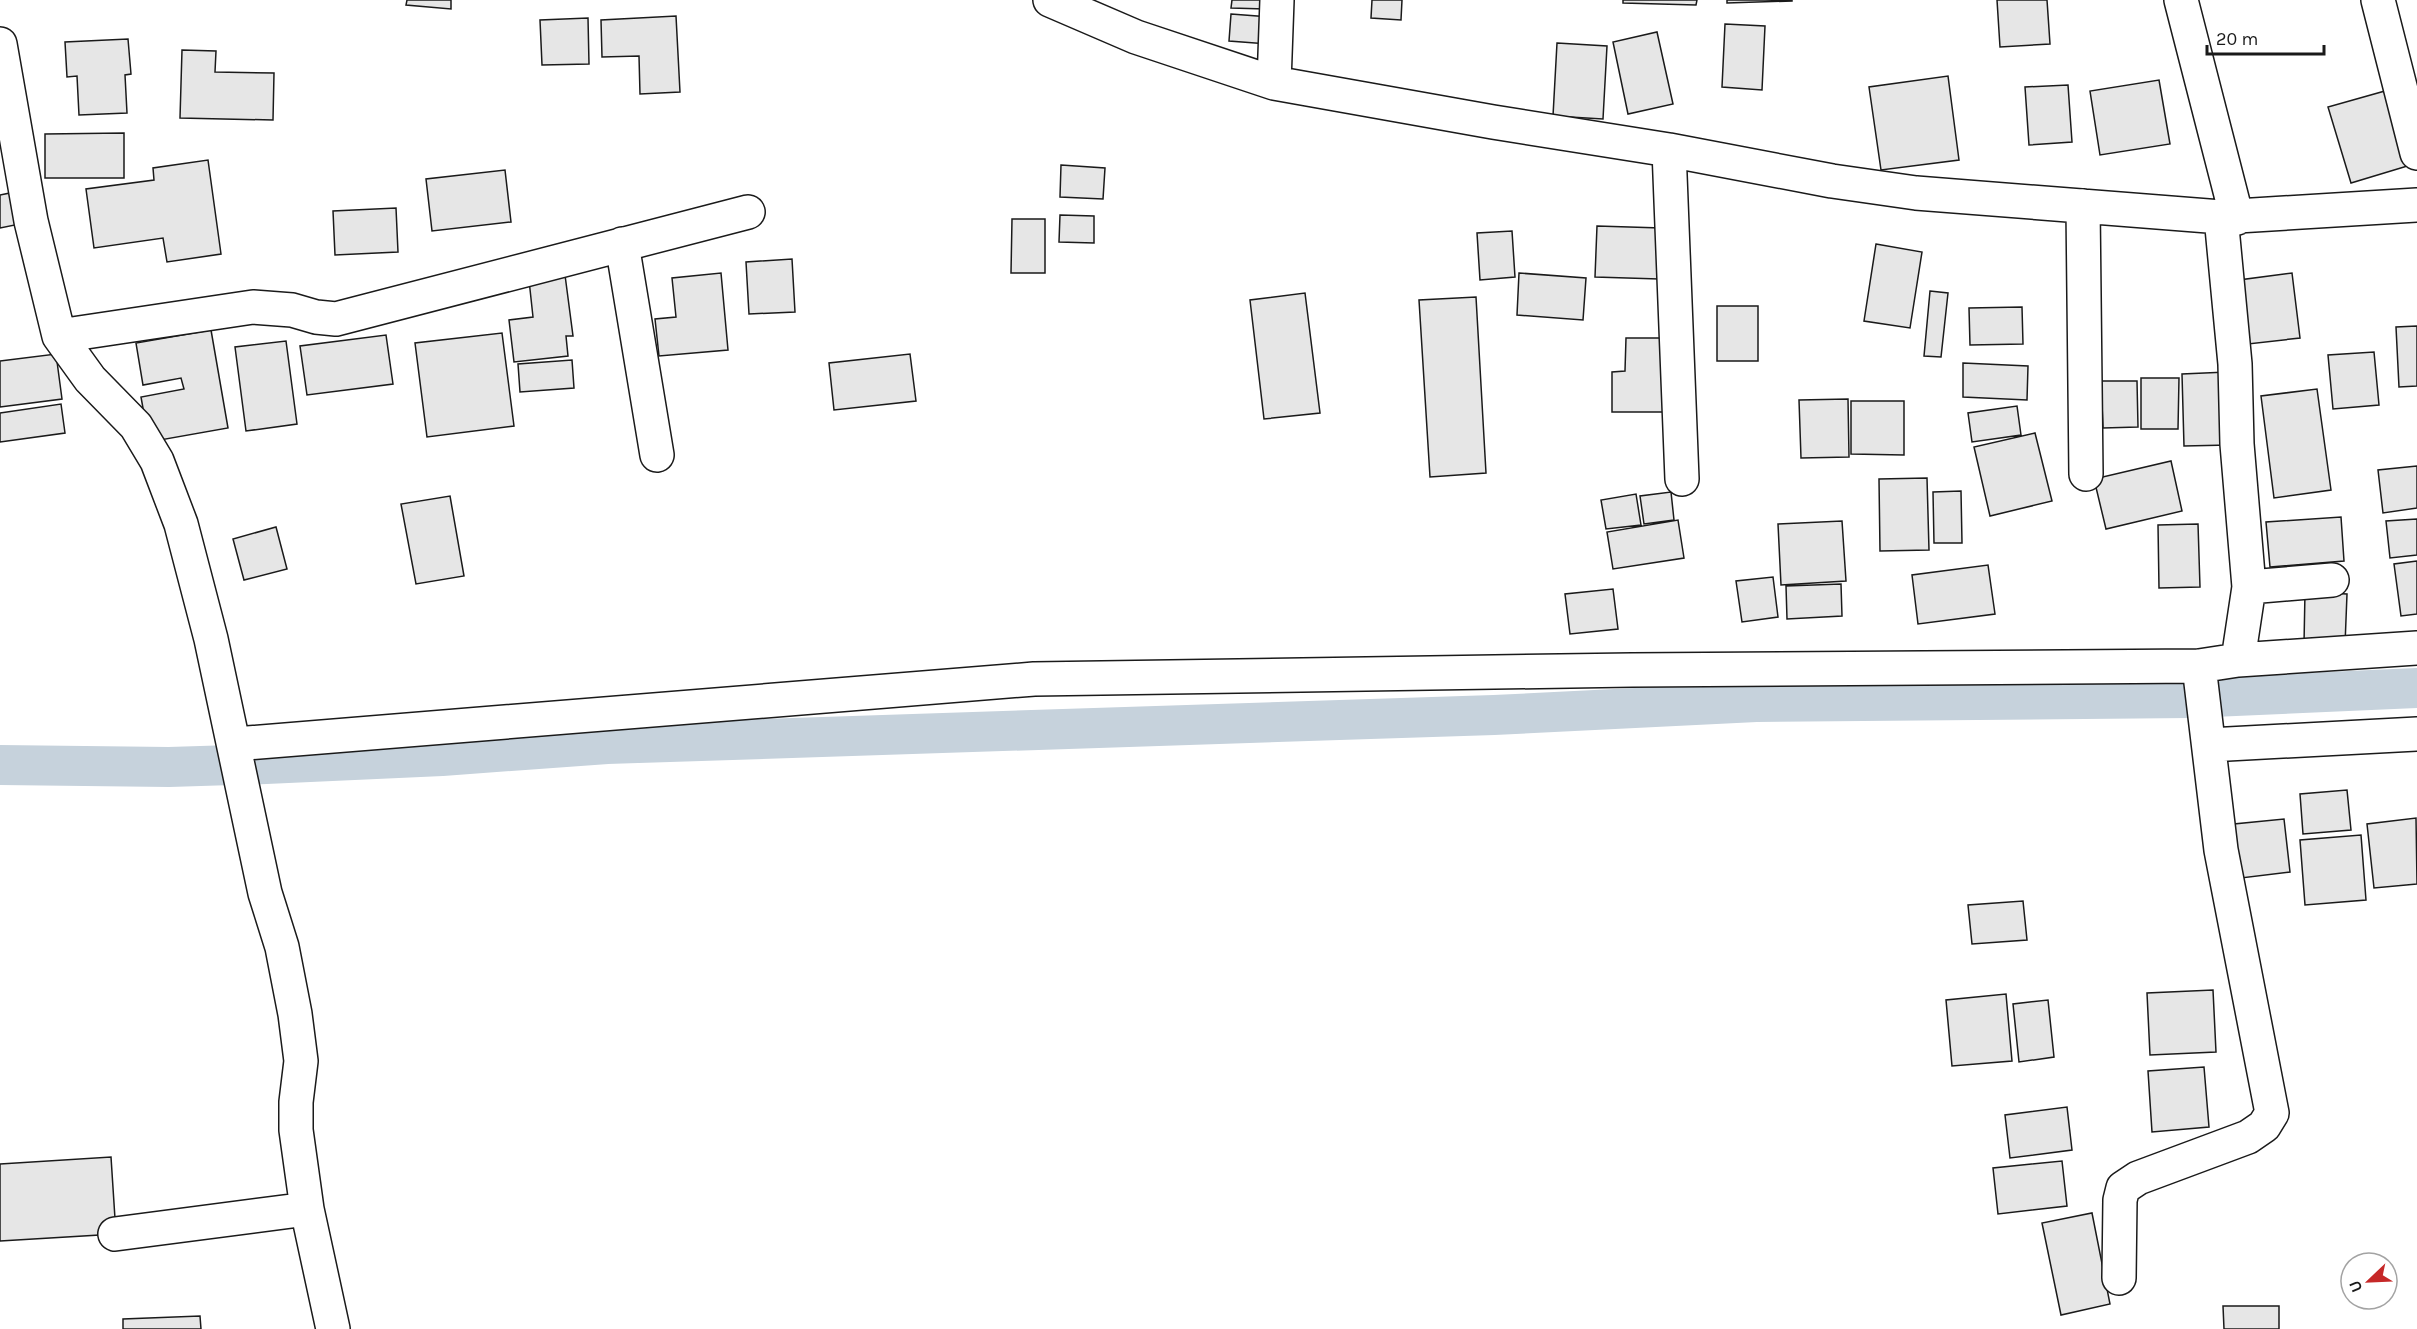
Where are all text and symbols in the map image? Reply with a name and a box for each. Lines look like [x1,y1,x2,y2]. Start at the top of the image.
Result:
scale bar [2207,18,2324,56]
text: 20 m [2216,28,2258,50]
north arrow [2339,1251,2399,1311]
text: U [2345,1278,2367,1295]

